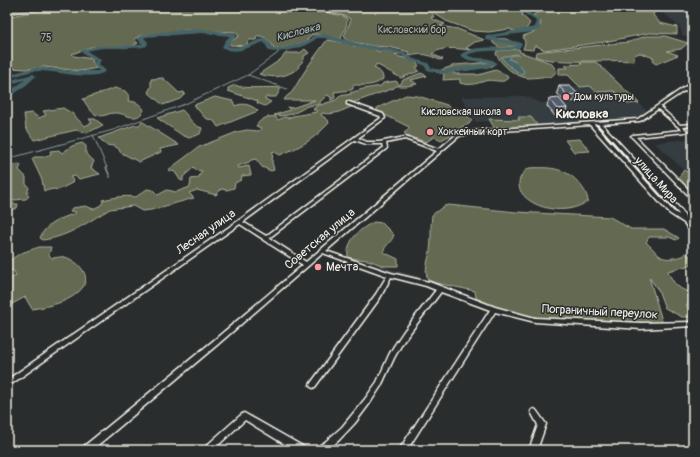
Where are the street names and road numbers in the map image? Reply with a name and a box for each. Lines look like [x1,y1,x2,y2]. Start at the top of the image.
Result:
street label: улица Мира [630,153,681,207]
street label: Советская улица [282,205,359,273]
street label: Лесная улица [173,206,239,258]
street label: Пограничный переулок [542,301,658,323]

